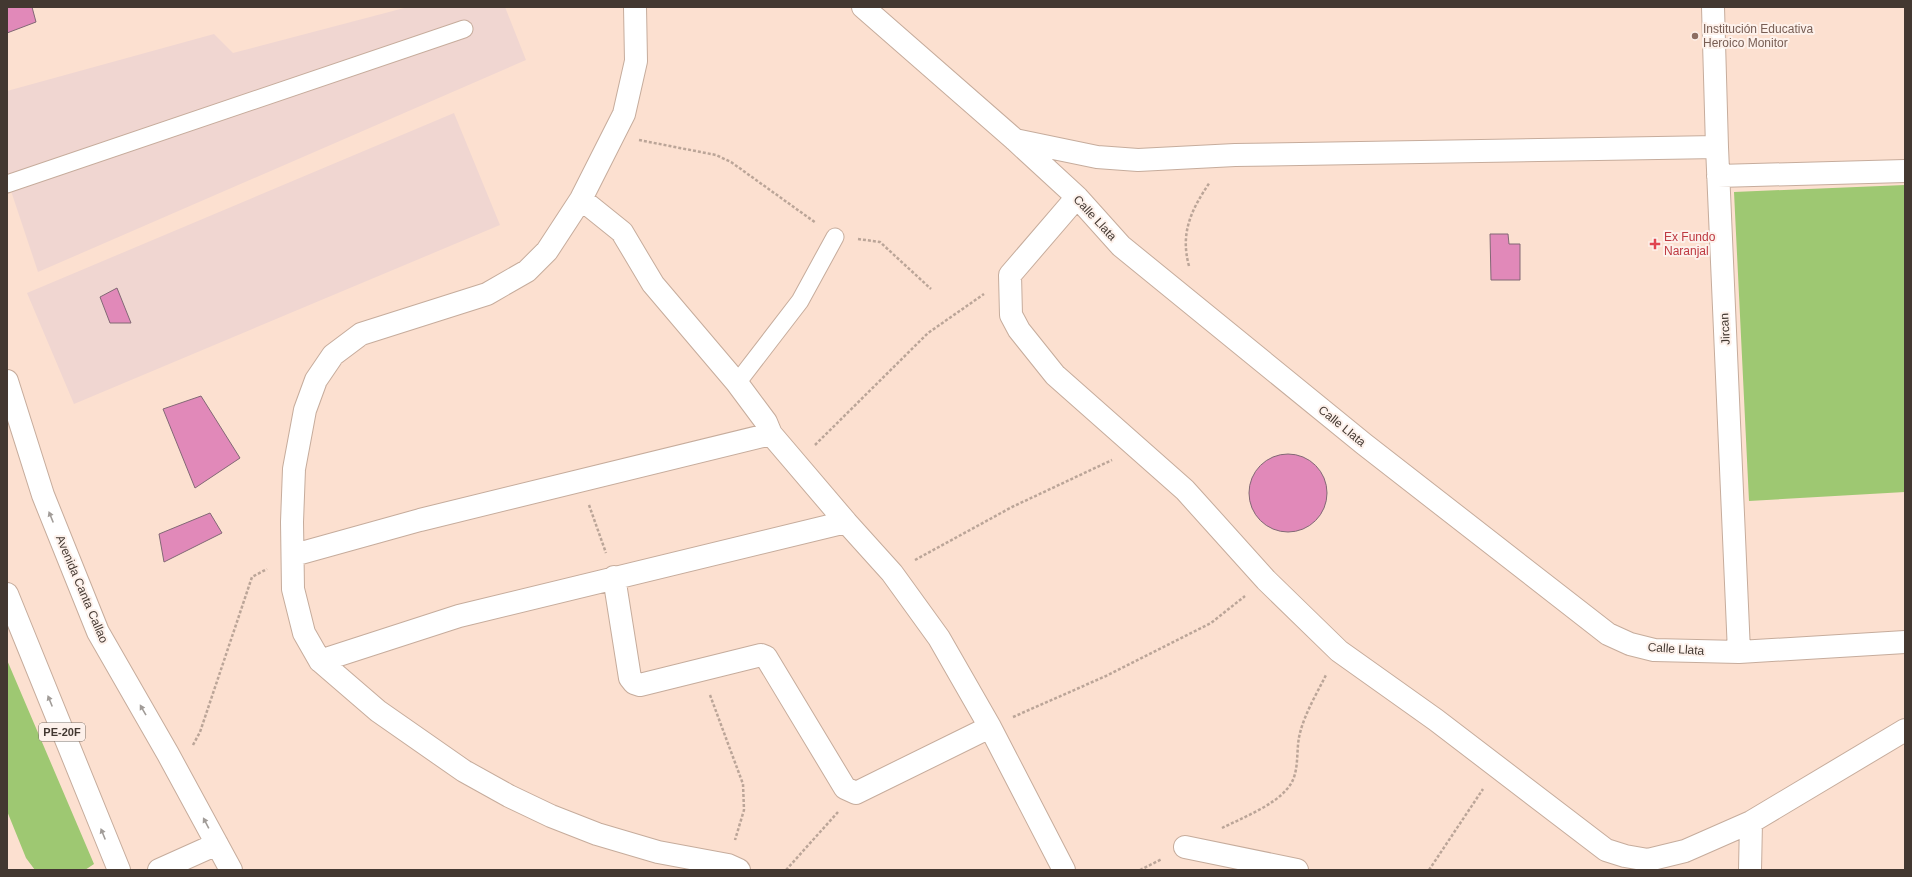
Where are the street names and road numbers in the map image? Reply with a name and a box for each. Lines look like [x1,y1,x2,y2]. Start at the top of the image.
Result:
street label: Calle Llata [1071,192,1120,244]
street label: Jircan [1717,313,1733,345]
street label: Calle Llata [1316,403,1369,449]
street label: Avenida Canta Callao [53,533,111,645]
street label: Calle Llata [1647,640,1705,658]
road number: PE-20F [39,723,85,741]

